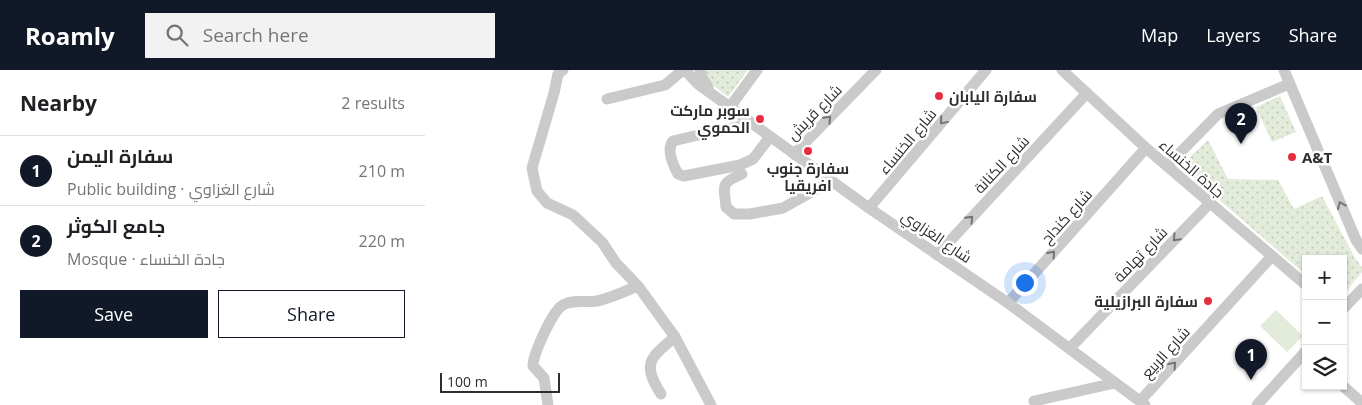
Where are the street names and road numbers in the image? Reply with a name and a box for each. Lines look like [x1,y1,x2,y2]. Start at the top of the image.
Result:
street label: شارع قريش [782,80,847,146]
street label: شارع الخنساء [874,104,942,179]
street label: شارع الكنانة [969,131,1034,199]
street label: جادة الخنساء [1155,134,1229,202]
street label: شارع كنداح [1036,184,1098,249]
street label: شارع الغزاوي [896,205,976,269]
street label: شارع تهامة [1109,222,1173,287]
street label: شارع الربيع [1136,322,1195,384]

